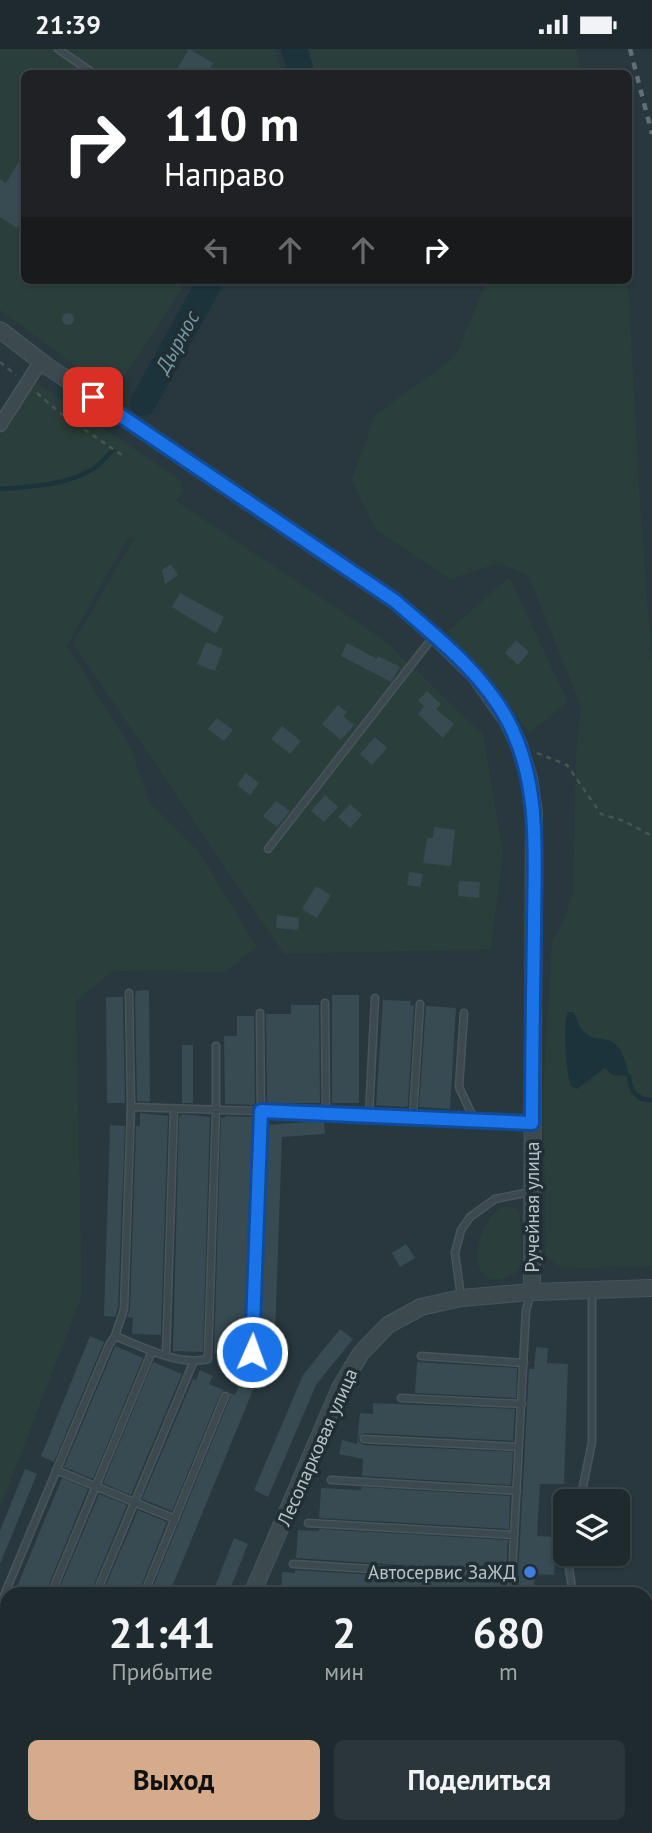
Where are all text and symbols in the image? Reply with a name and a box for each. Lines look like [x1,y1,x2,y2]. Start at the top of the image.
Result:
text: 21:39 [35,8,101,41]
text: 110 m [164,91,299,155]
icon: right [49,98,140,189]
text: Направо [164,153,285,195]
icon: left [198,231,236,269]
icon: ahead [271,231,309,269]
icon: ahead [344,231,382,269]
icon: right [417,231,455,269]
water label: Дырнос [148,305,206,380]
pin [63,367,123,427]
icon: arrive [74,378,112,416]
street label: Ручейная улица [520,1142,544,1272]
position arrow [215,1315,289,1389]
street label: Лесопарковая улица [271,1365,363,1530]
map controls [553,1489,630,1566]
button: layers [553,1489,630,1566]
place label: Автосервис ЗаЖД [368,1560,516,1584]
marker: Автосервис ЗаЖД [522,1564,538,1580]
text: 21:41 [109,1605,215,1660]
text: 2 [332,1605,356,1660]
text: 680 [473,1605,544,1660]
text: Прибытие [112,1657,213,1686]
text: мин [324,1657,364,1686]
text: m [499,1657,518,1686]
button: Выход [28,1740,320,1820]
button: Поделиться [334,1740,625,1820]

